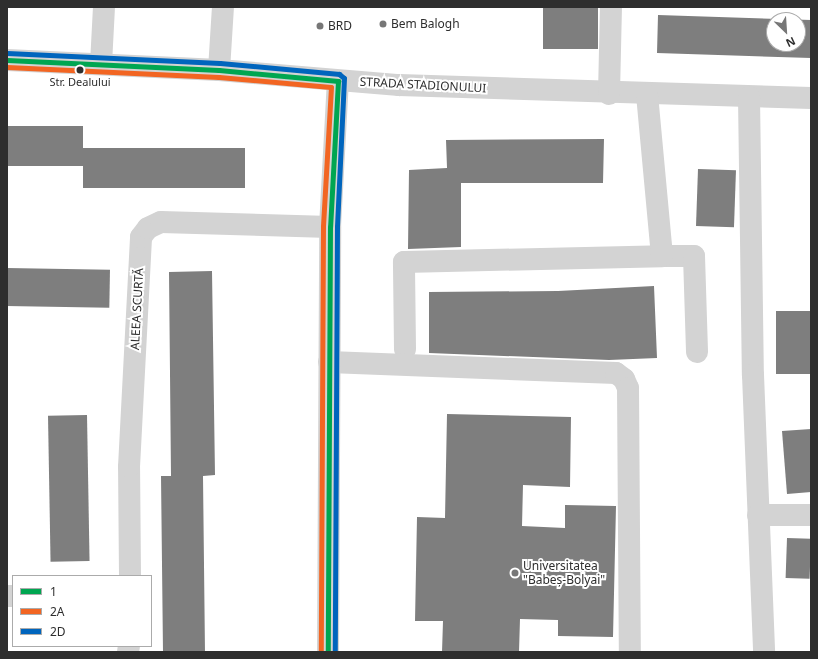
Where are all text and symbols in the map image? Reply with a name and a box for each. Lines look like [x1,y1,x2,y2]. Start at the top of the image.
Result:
north arrow [766,12,806,52]
place label: Bem Balogh [391,17,460,31]
place label: BRD [328,19,352,33]
marker: Bem Balogh [378,19,388,29]
marker: BRD [315,21,325,31]
text: N [784,34,798,51]
marker: Str. Dealului [75,65,85,75]
street label: STRADA STADIONULUI [359,74,487,96]
place label: Str. Dealului [49,75,111,89]
street label: ALEEA SCURTĂ [128,268,146,350]
place label: Universitatea "Babeș-Bolyai" [523,559,605,587]
marker: Universitatea "Babeș-Bolyai" [510,568,520,578]
legend [12,575,152,647]
text: 1 [50,583,57,600]
text: 2A [50,603,65,620]
text: 2D [50,623,66,640]

